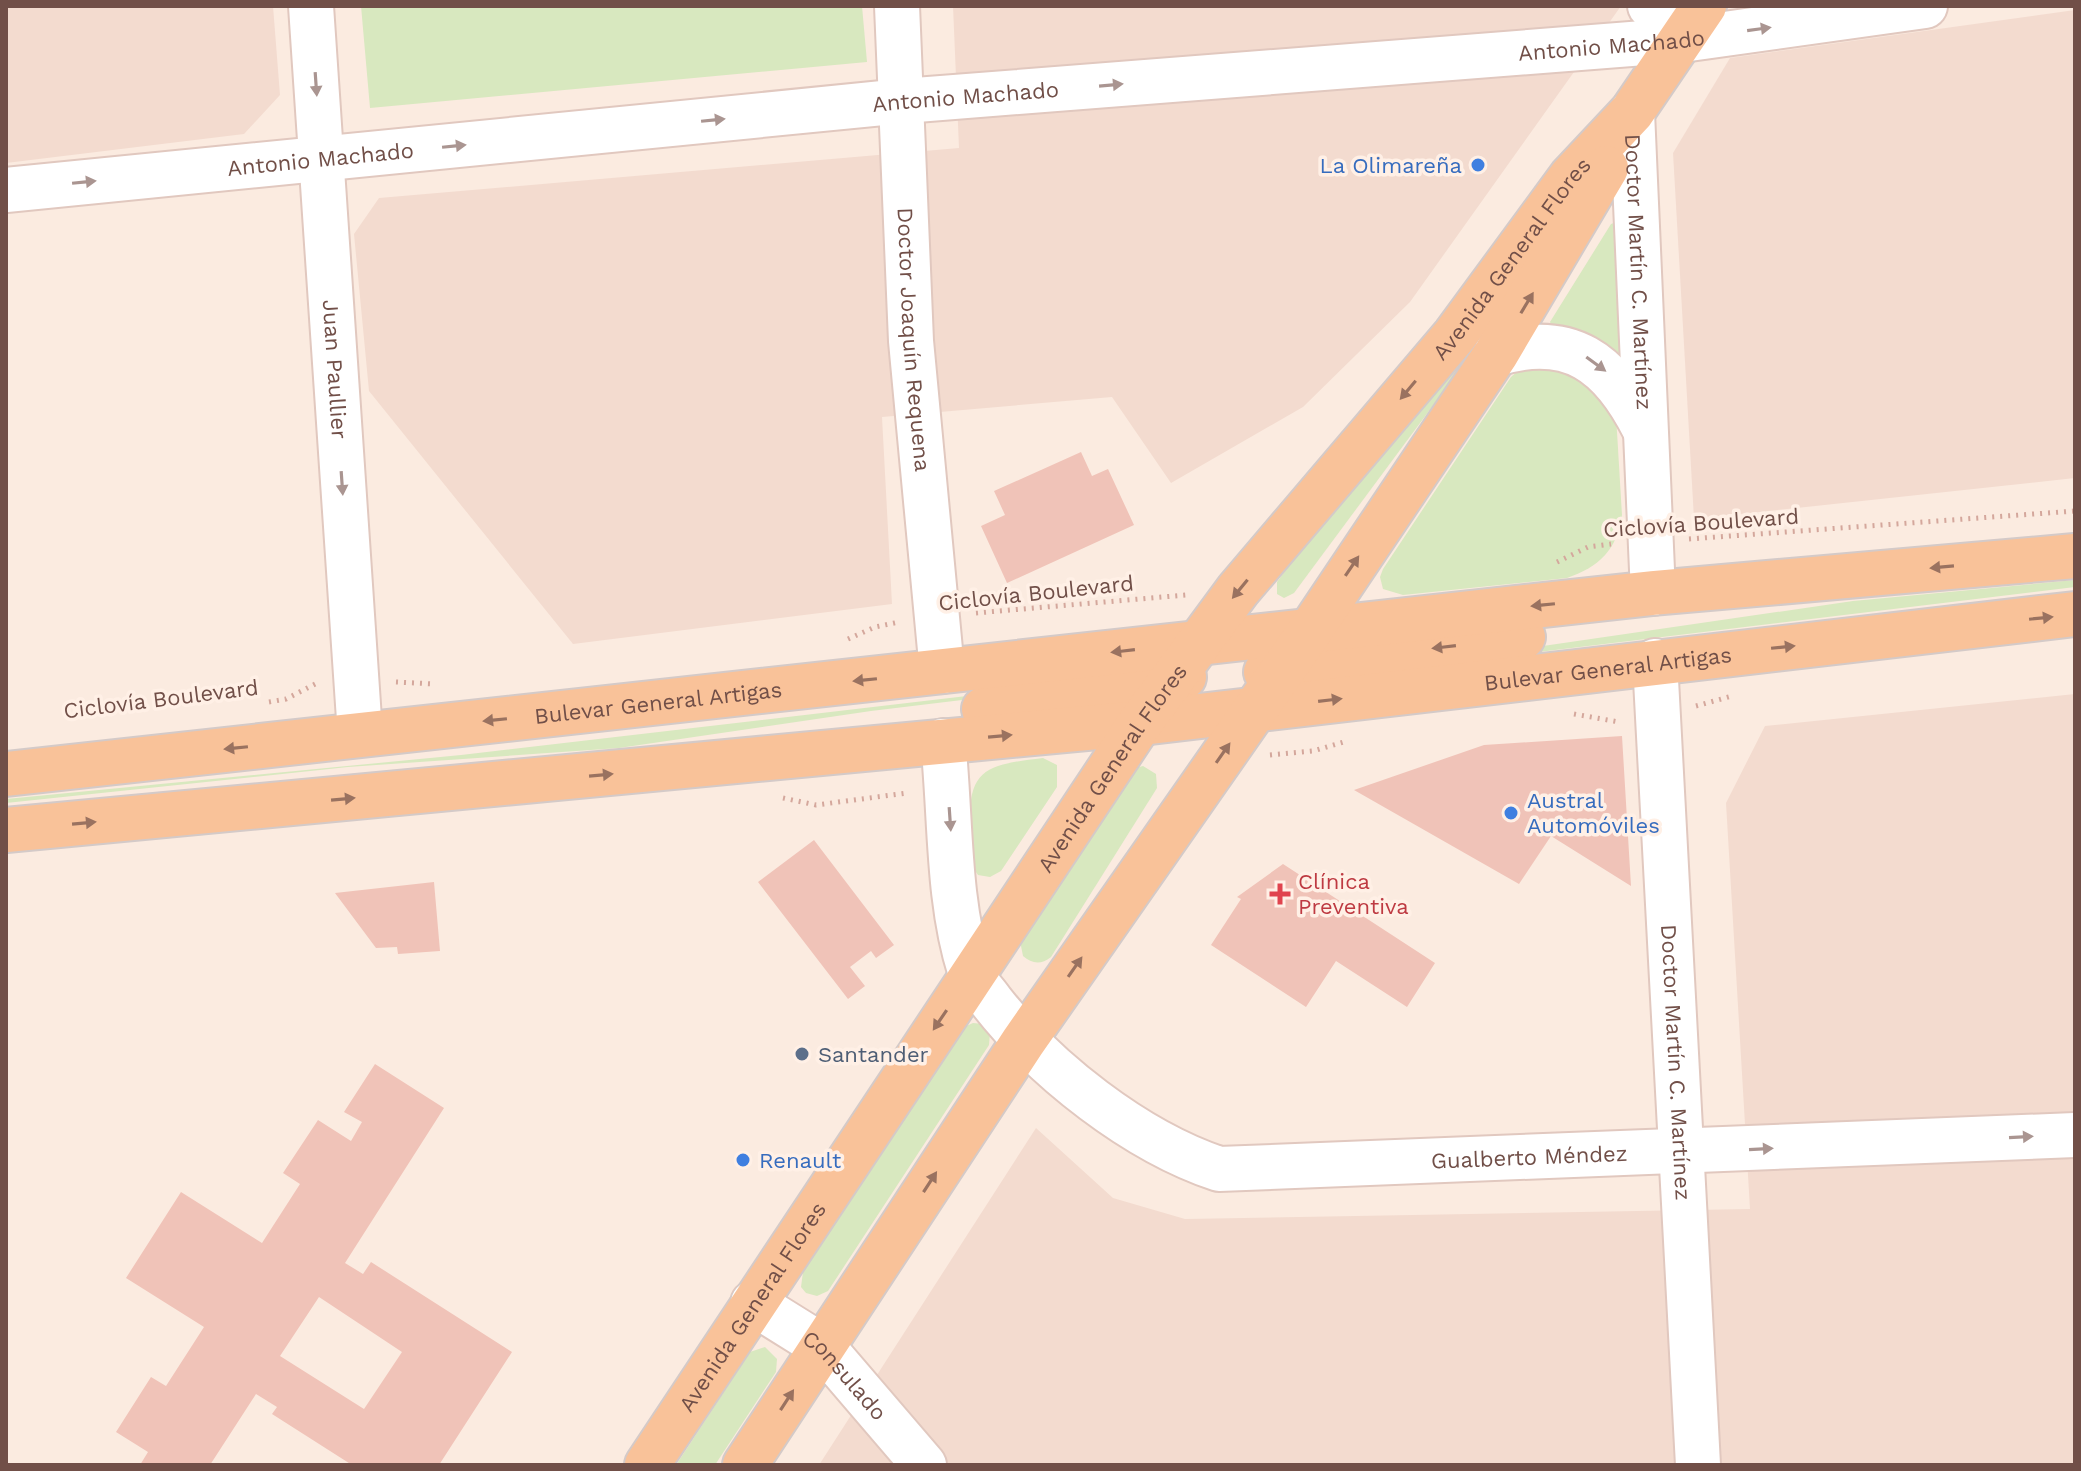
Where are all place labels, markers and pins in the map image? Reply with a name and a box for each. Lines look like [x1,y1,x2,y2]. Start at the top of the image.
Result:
place label: La Olimareña [1320,153,1462,178]
marker: La Olimareña [1469,156,1487,174]
place label: Austral Automóviles [1527,788,1660,838]
marker: Austral Automóviles [1502,804,1520,822]
place label: Clínica Preventiva [1298,869,1409,919]
marker: Clínica Preventiva [1269,883,1291,905]
place label: Santander [818,1042,929,1067]
marker: Santander [793,1045,811,1063]
place label: Renault [759,1148,841,1173]
marker: Renault [734,1151,752,1169]

